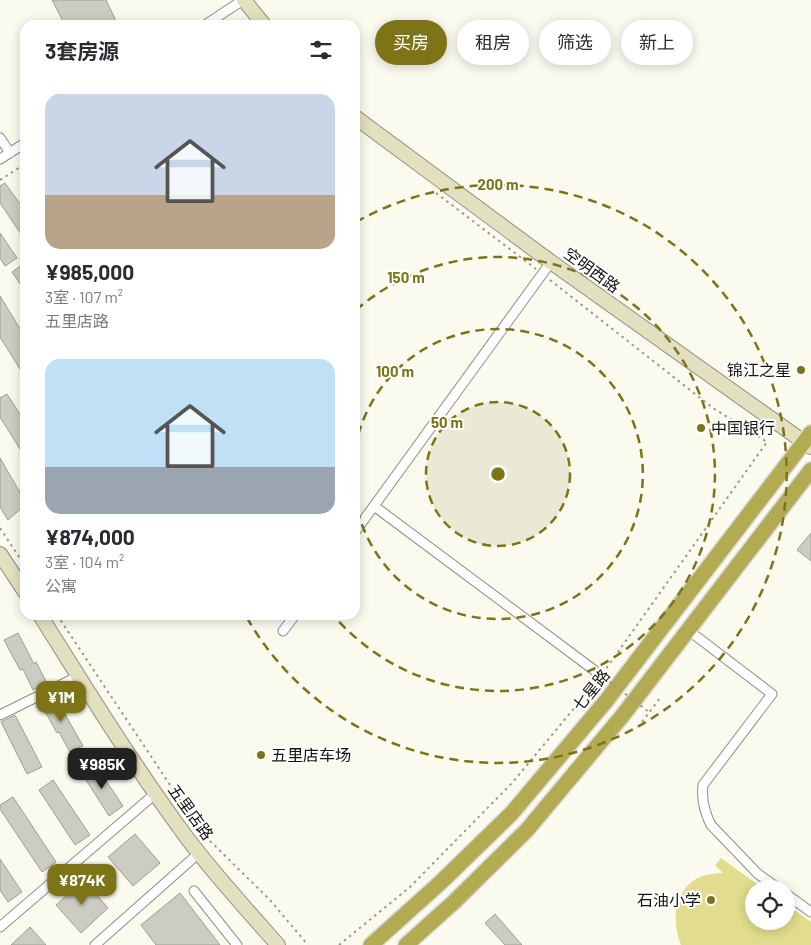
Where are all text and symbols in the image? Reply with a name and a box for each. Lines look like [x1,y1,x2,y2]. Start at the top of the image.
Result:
chip: 买房 [375,20,447,65]
chip: 租房 [457,20,529,65]
chip: 筛选 [539,20,611,65]
chip: 新上 [621,20,693,65]
icon: filters [307,36,335,64]
text: 3套房源 [45,38,119,63]
icon: home [145,126,235,216]
text: 200 m [477,175,519,193]
street label: 空明西路 [561,243,624,296]
text: ¥985,000 [45,259,134,284]
text: 150 m [387,268,425,286]
text: 3室 · 107 m² [45,287,123,306]
text: 五里店路 [45,311,109,330]
place label: 锦江之星 [727,360,791,379]
text: 100 m [376,362,414,380]
marker: 锦江之星 [795,364,807,376]
icon: home [145,391,235,481]
text: 50 m [431,413,463,431]
place label: 中国银行 [711,418,775,437]
marker: 中国银行 [695,422,707,434]
centre of rings [489,465,507,483]
text: ¥874,000 [45,524,135,549]
text: 3室 · 104 m² [45,552,124,571]
text: 公寓 [45,576,77,595]
street label: 七星路 [568,665,613,714]
pin: ¥1M [37,680,85,723]
text: ¥1M [47,687,75,706]
place label: 五里店车场 [271,745,351,764]
pin: ¥985K [67,748,137,790]
marker: 五里店车场 [255,749,267,761]
text: ¥985K [79,754,125,773]
street label: 五里店路 [165,780,218,843]
pin: ¥874K [47,864,117,906]
text: ¥874K [58,870,106,889]
map controls [745,880,795,930]
button: locate [745,880,795,930]
place label: 石油小学 [637,890,701,909]
marker: 石油小学 [705,894,717,906]

